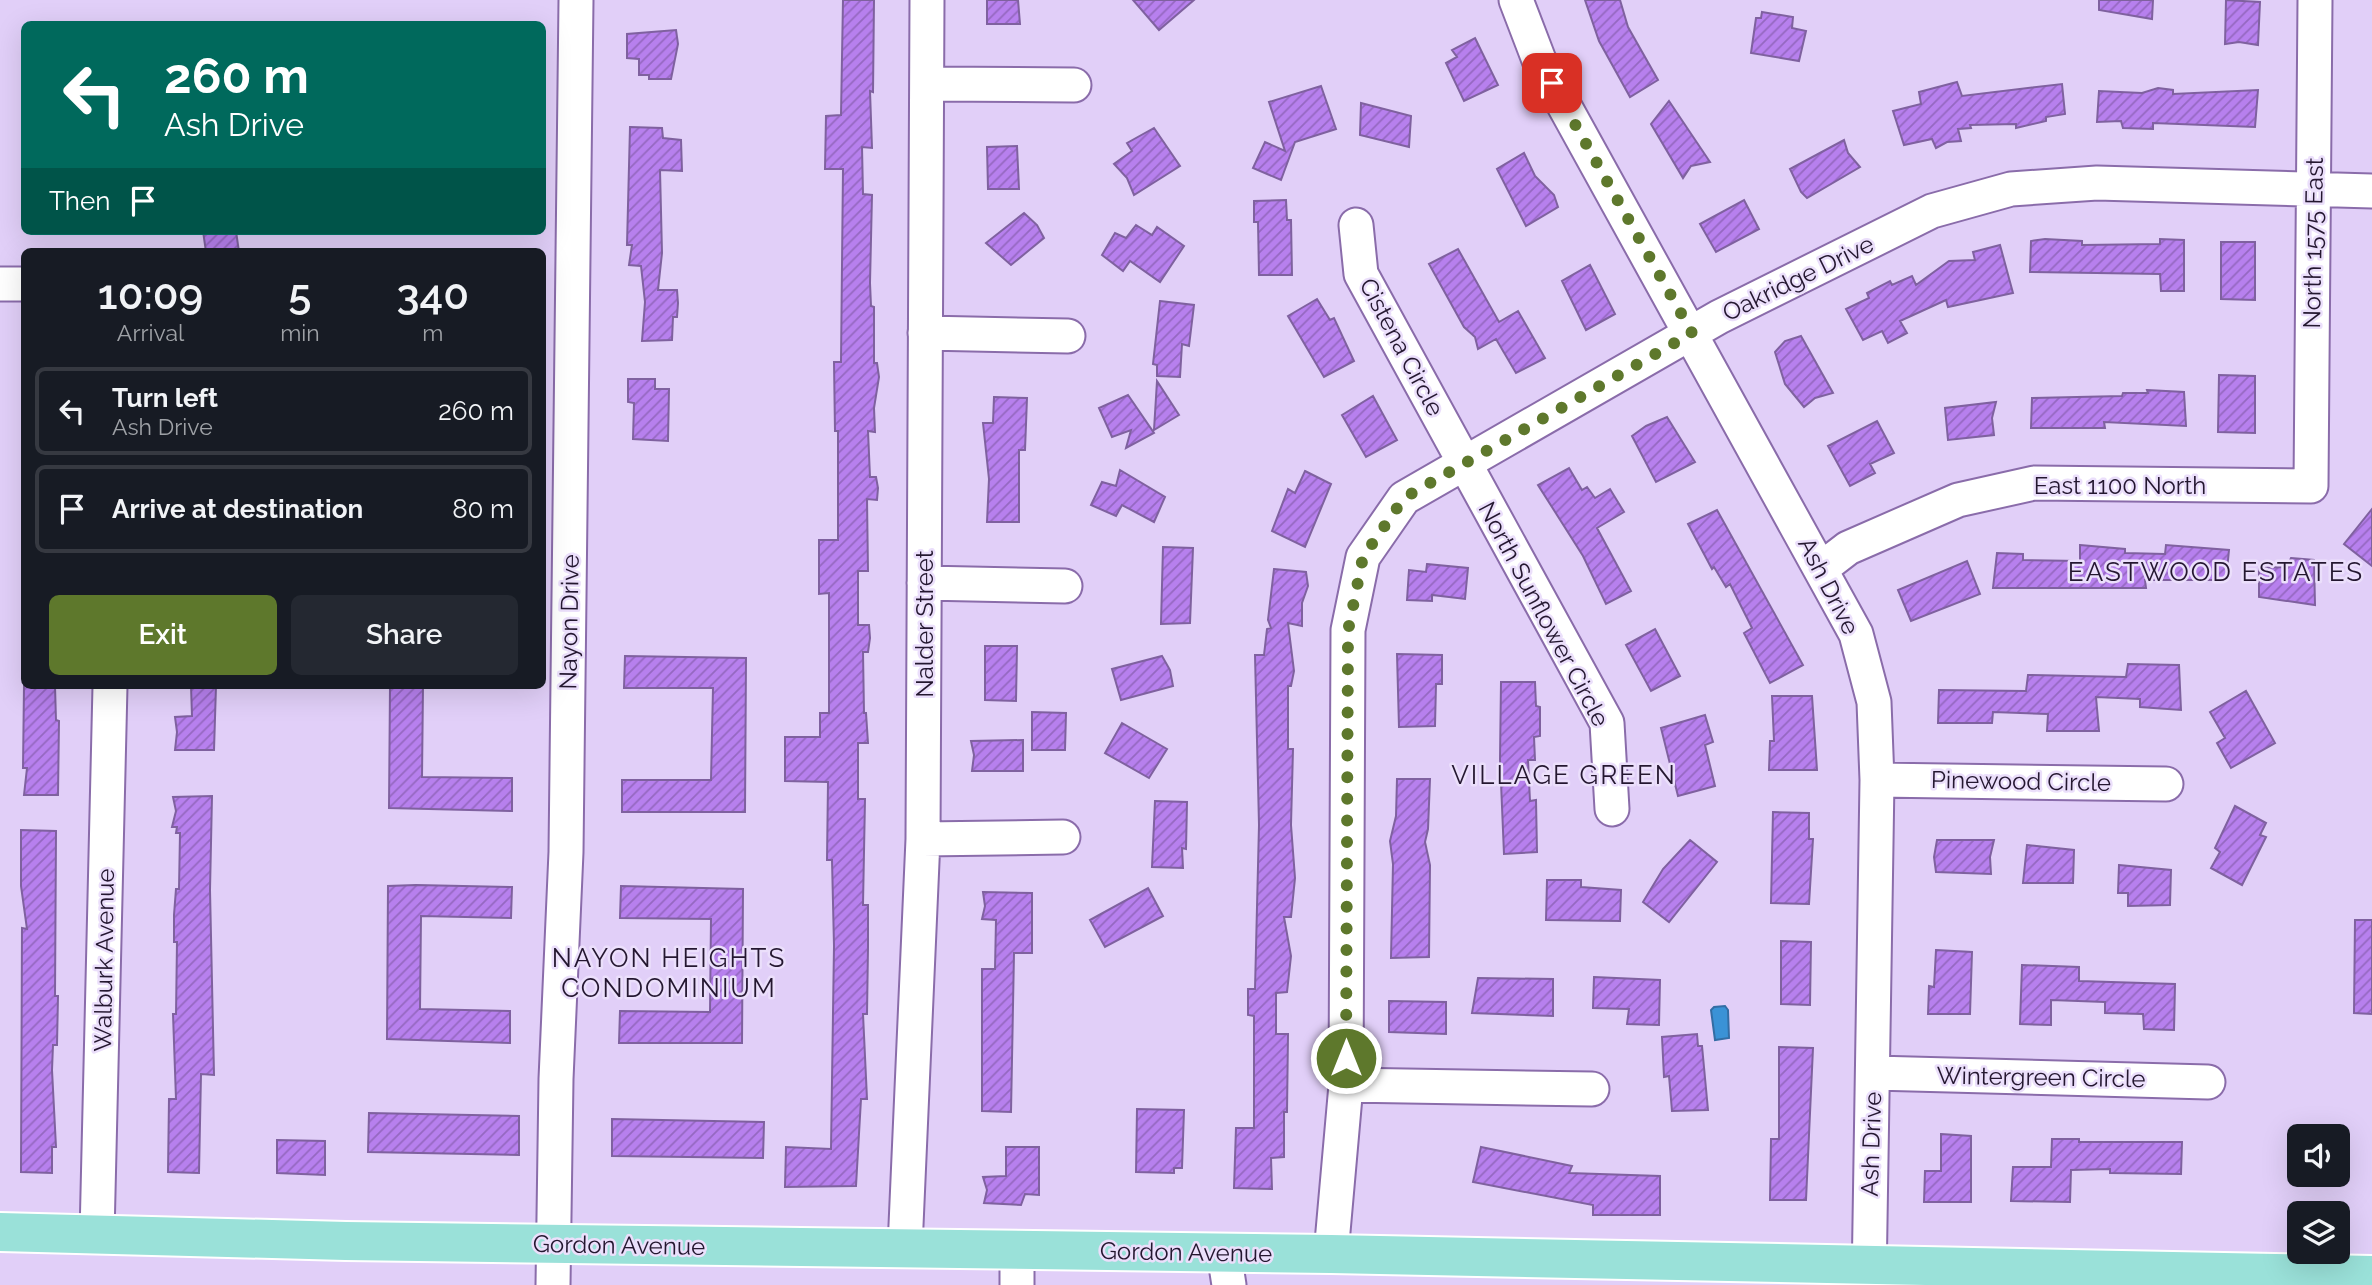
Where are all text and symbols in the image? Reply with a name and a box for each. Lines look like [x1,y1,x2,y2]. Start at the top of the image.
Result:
text: 260 m [164,47,309,104]
icon: left [49,49,140,140]
pin [1522,53,1582,113]
icon: arrive [1533,64,1571,102]
text: Ash Drive [164,106,304,143]
street label: North 1575 East [2297,157,2329,329]
icon: arrive [124,182,162,220]
text: Then [49,186,110,216]
street label: Oakridge Drive [1718,229,1878,327]
text: 10:09 [98,270,203,319]
text: 5 [288,270,312,319]
text: 340 [397,270,469,319]
street label: Cistena Circle [1354,273,1450,421]
text: Arrival [117,319,184,346]
text: min [280,319,320,346]
text: m [422,319,443,346]
text: Turn left [112,383,218,413]
icon: left [53,392,91,430]
text: 260 m [438,396,514,426]
text: Ash Drive [112,413,213,440]
street label: East 1100 North [2034,471,2206,500]
icon: arrive [53,490,91,528]
text: Arrive at destination [112,494,363,524]
text: 80 m [452,494,514,524]
street label: North Sunflower Circle [1472,497,1616,731]
street label: Ash Drive [1792,533,1866,639]
street label: Nalder Street [910,550,939,698]
street label: Nayon Drive [553,554,585,690]
district label: EASTWOOD ESTATES [2068,557,2364,587]
button: Exit [49,595,277,675]
button: Share [291,595,518,675]
district label: VILLAGE GREEN [1451,760,1677,790]
street label: Pinewood Circle [1931,765,2111,797]
street label: Walburk Avenue [88,868,120,1052]
district label: NAYON HEIGHTS CONDOMINIUM [552,943,786,1003]
position arrow [1309,1021,1383,1095]
street label: Wintergreen Circle [1936,1061,2146,1093]
street label: Ash Drive [1855,1091,1887,1197]
map controls [2287,1124,2350,1264]
button: sound [2287,1124,2350,1187]
button: layers [2287,1201,2350,1264]
street label: Gordon Avenue [533,1229,705,1261]
street label: Gordon Avenue [1100,1236,1272,1268]

